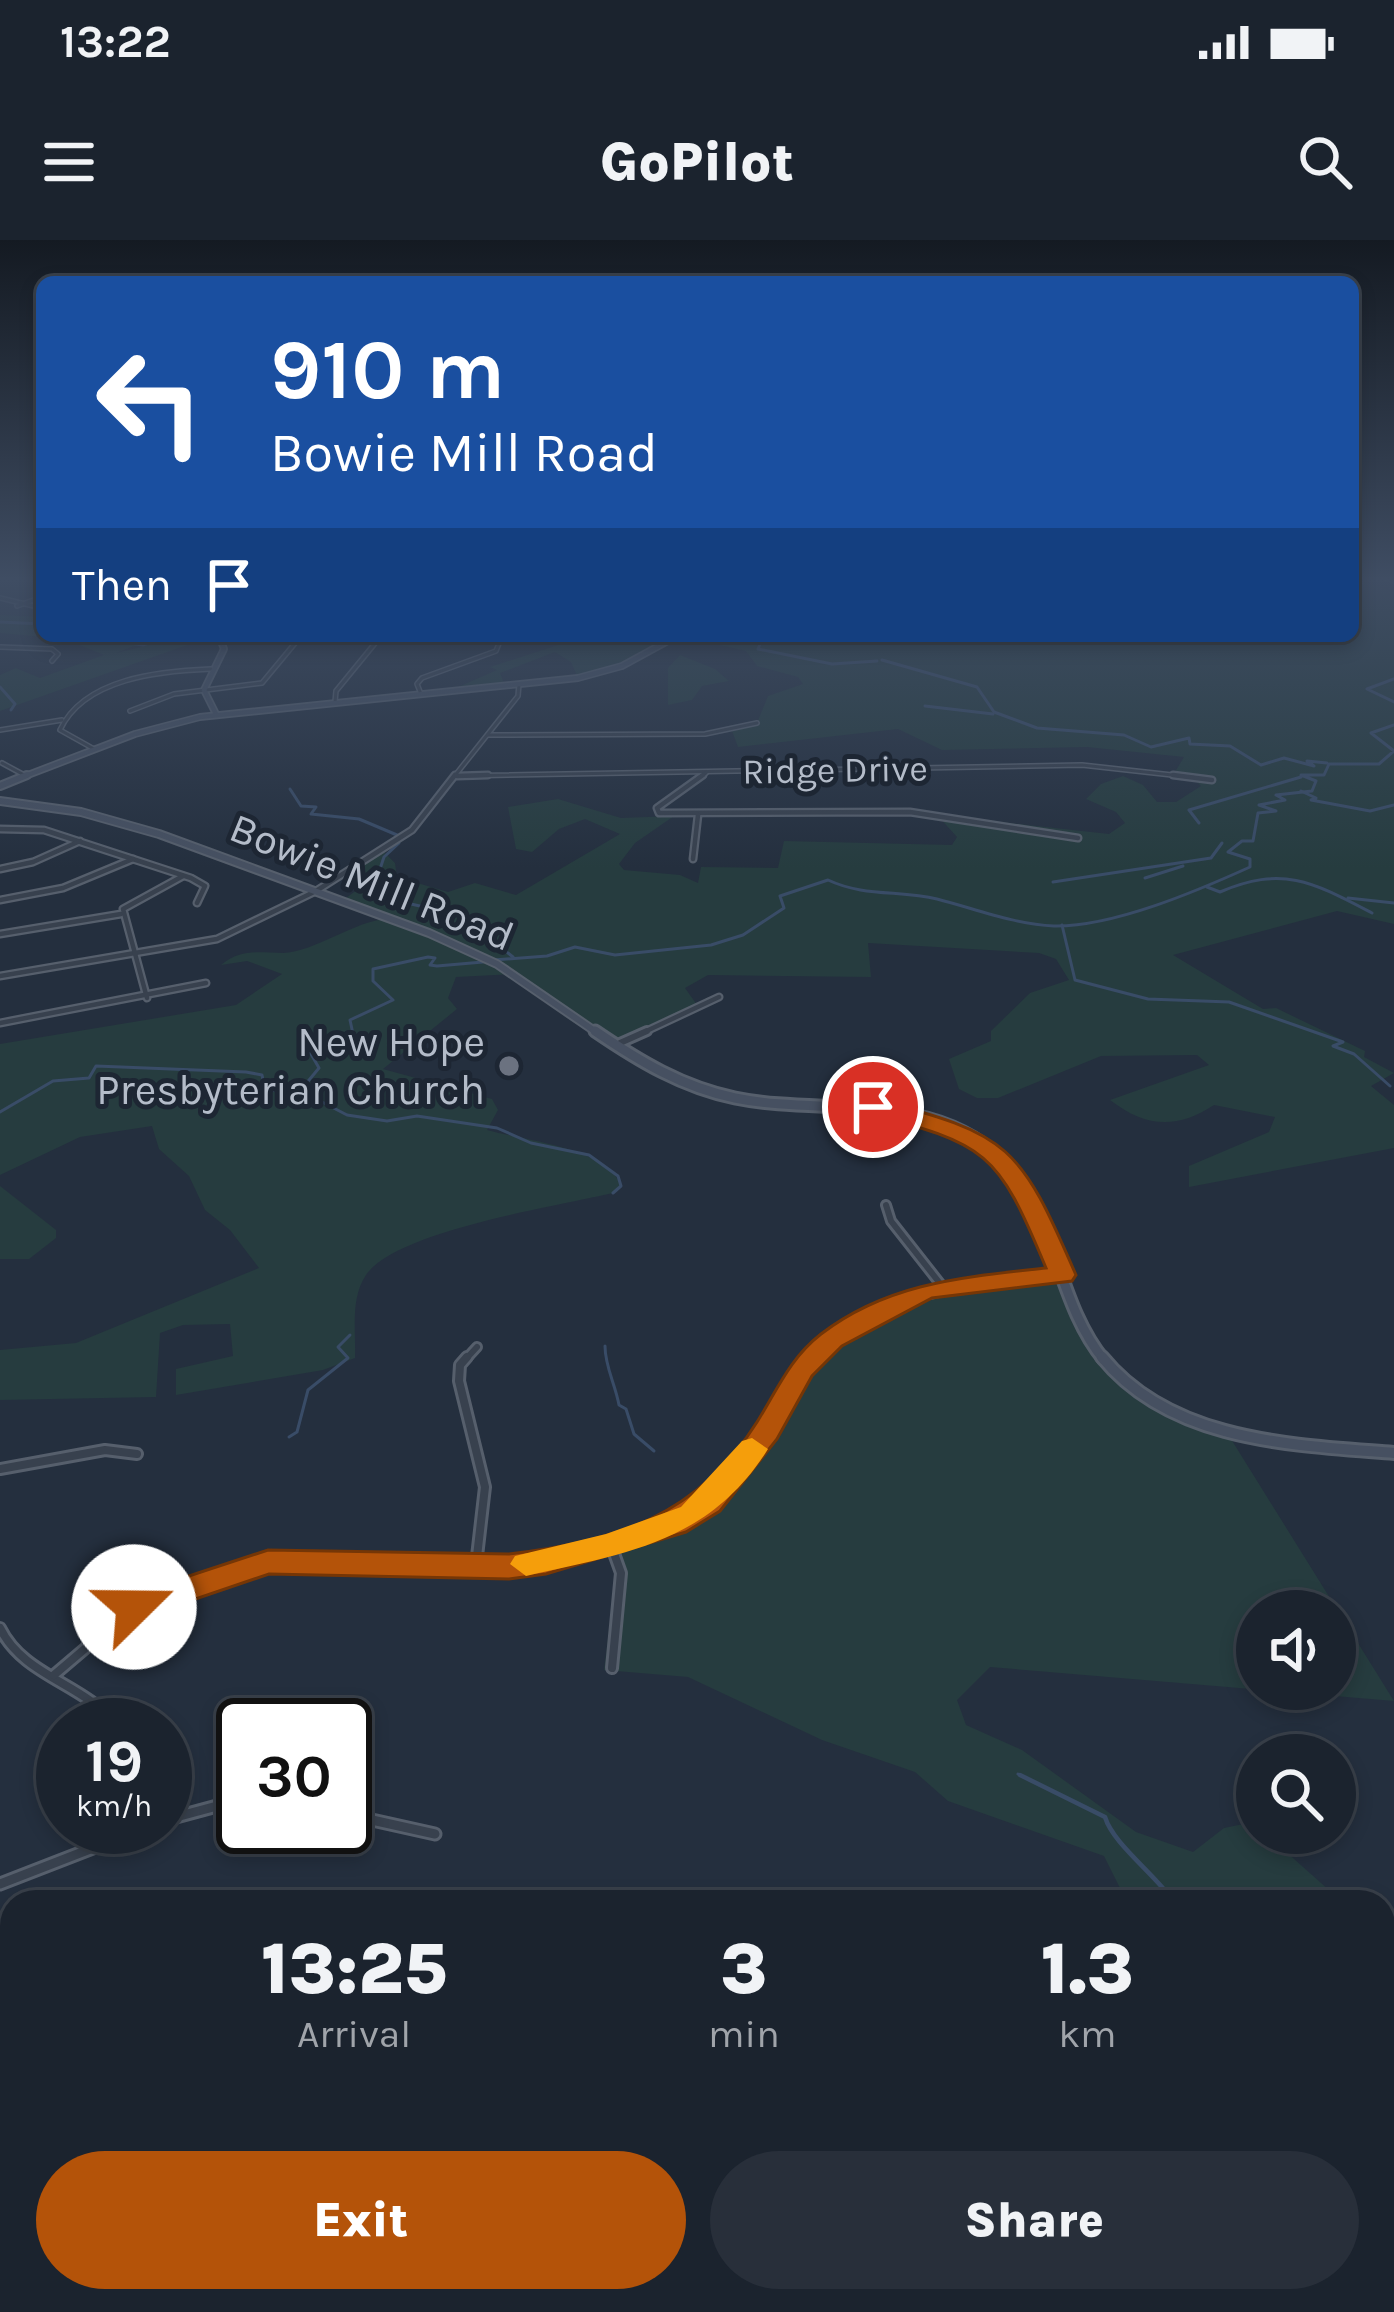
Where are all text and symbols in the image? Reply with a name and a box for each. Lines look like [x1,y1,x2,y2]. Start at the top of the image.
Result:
text: 13:22 [60,16,171,68]
icon: menu [36,129,102,195]
icon: search [1292,129,1358,195]
text: GoPilot [600,130,794,194]
text: 910 m [270,321,505,419]
icon: left [72,324,228,480]
text: Bowie Mill Road [270,421,658,485]
icon: arrive [196,552,262,618]
text: Then [72,559,172,611]
street label: Ridge Drive [742,747,928,793]
street label: Bowie Mill Road [223,802,521,962]
place label: New Hope Presbyterian Church [96,1017,485,1115]
marker: New Hope Presbyterian Church [496,1053,522,1079]
pin [822,1056,924,1158]
icon: arrive [840,1074,906,1140]
position arrow [71,1544,197,1670]
map controls [1236,1590,1356,1854]
button: sound [1236,1590,1356,1710]
speed limit sign: 30 [216,1698,372,1854]
text: 19 [85,1726,143,1796]
button: search [1236,1734,1356,1854]
text: km/h [76,1788,152,1824]
text: 13:25 [261,1927,447,2011]
text: 3 [720,1927,768,2011]
text: 1.3 [1041,1927,1134,2011]
text: Arrival [297,2011,411,2057]
text: min [708,2011,780,2057]
text: km [1058,2011,1117,2057]
button: Exit [36,2151,686,2289]
button: Share [710,2151,1359,2289]

